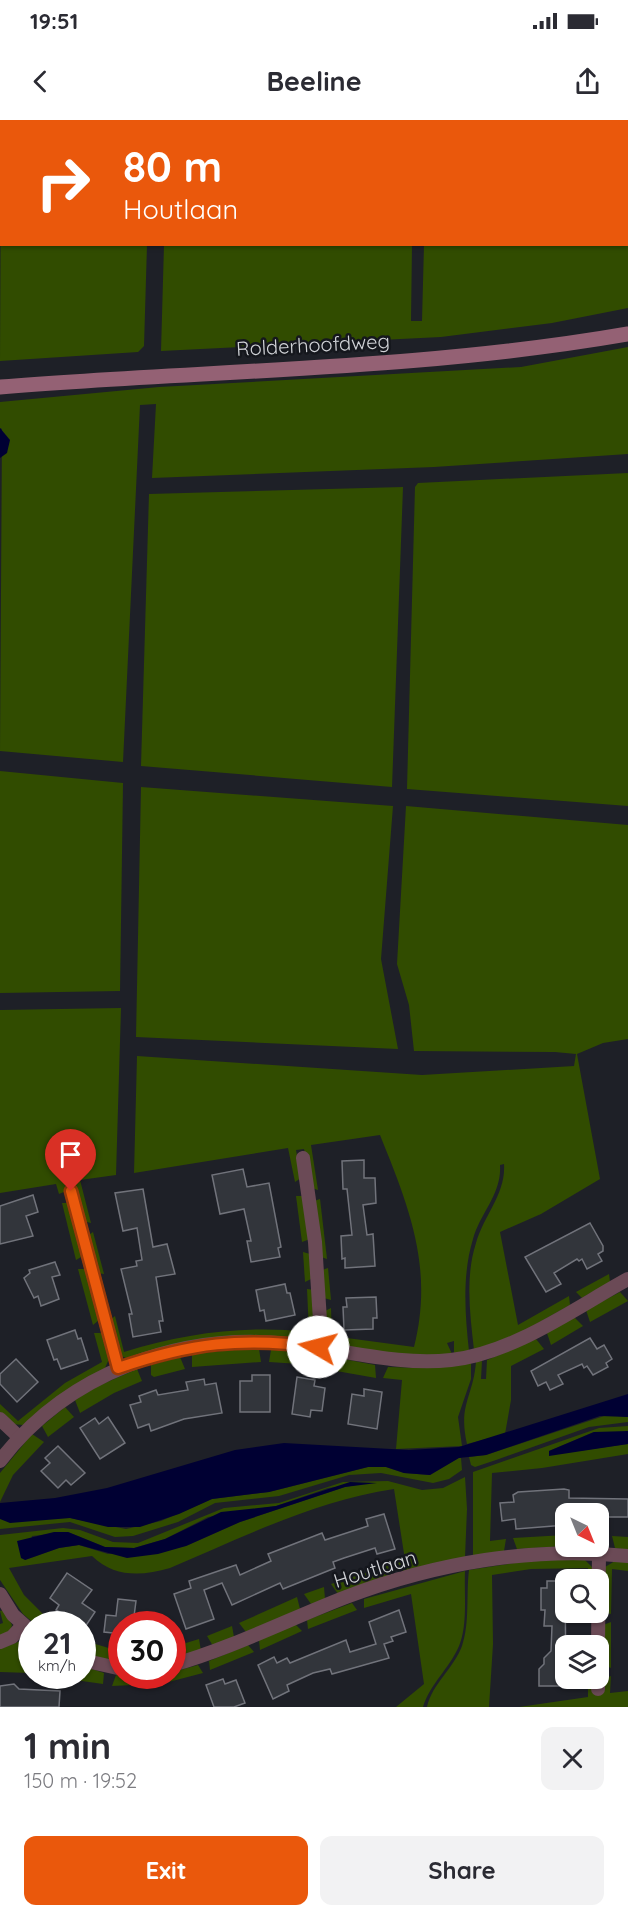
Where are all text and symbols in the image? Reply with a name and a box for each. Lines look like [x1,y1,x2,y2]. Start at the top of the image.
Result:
text: 19:51 [30,7,78,35]
text: Beeline [266,64,362,98]
icon: back [24,65,57,98]
icon: share [571,65,604,98]
text: 80 m [123,140,222,193]
icon: right [24,144,102,222]
text: Houtlaan [123,192,238,226]
street label: Rolderhoofdweg [236,328,390,361]
pin [45,1129,96,1191]
icon: arrive [54,1138,87,1171]
position arrow [286,1315,350,1379]
north arrow [555,1503,609,1557]
map controls [555,1503,609,1689]
street label: Houtlaan [330,1544,419,1593]
button: search [555,1569,609,1623]
speed limit sign: 30 [108,1611,186,1689]
text: 21 [43,1624,71,1662]
button: layers [555,1635,609,1689]
text: km/h [38,1656,76,1675]
text: 1 min [24,1723,111,1768]
button: close [541,1727,604,1790]
text: 150 m · 19:52 [24,1768,137,1793]
button: Exit [24,1836,308,1905]
button: Share [320,1836,604,1905]

